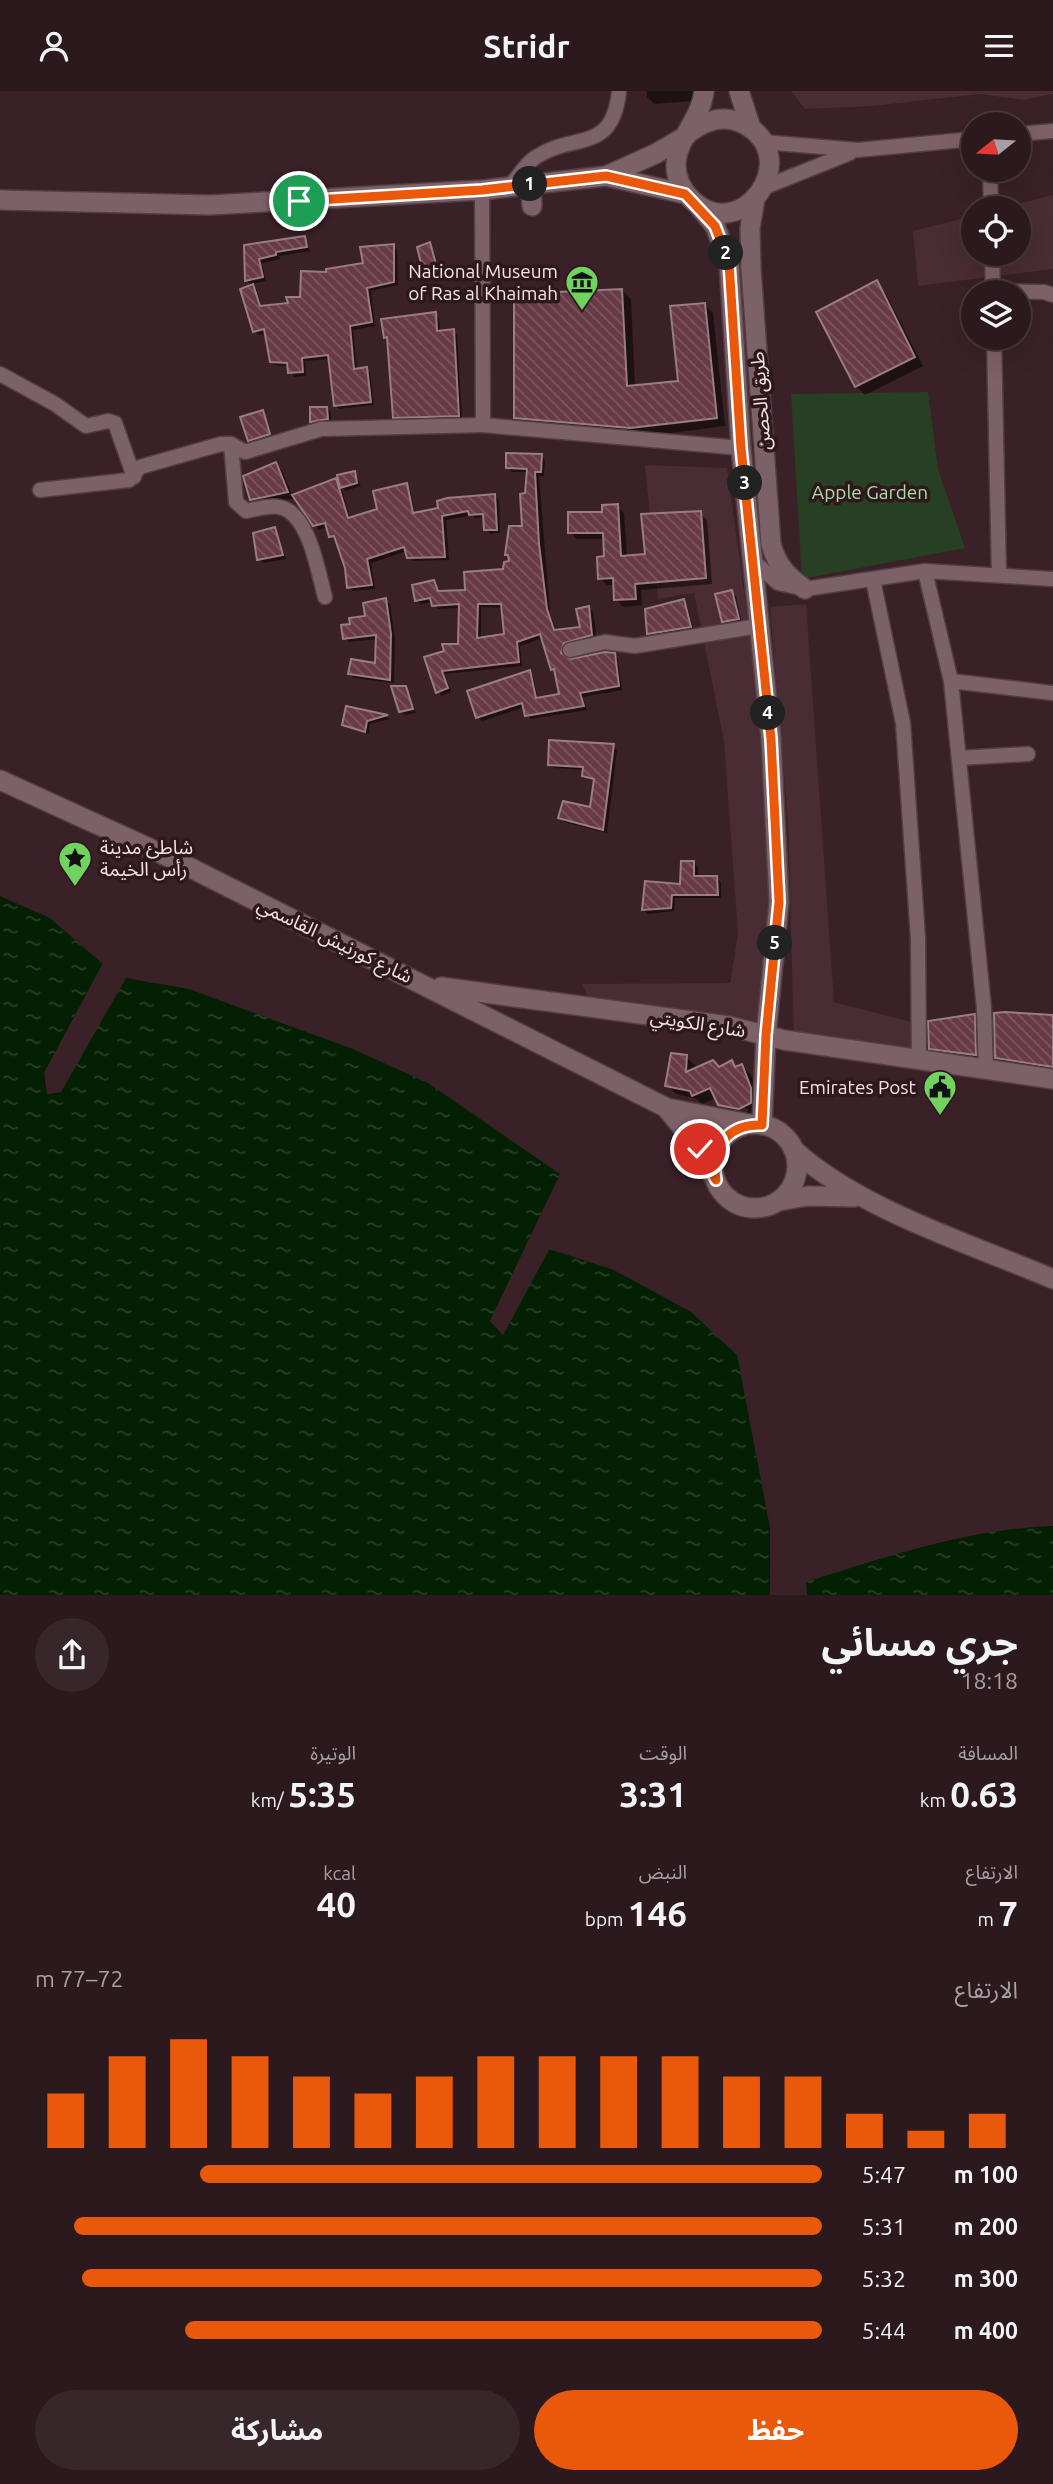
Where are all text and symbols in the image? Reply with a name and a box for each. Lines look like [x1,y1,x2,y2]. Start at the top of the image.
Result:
icon: person [35,27,73,65]
icon: menu [980,27,1018,65]
text: Stridr [483,28,570,64]
north arrow [961,112,1031,182]
map controls [961,112,1031,350]
pin: 1 [512,167,548,201]
pin [269,171,329,231]
text: 1 [524,172,535,194]
icon: arrive [280,182,318,220]
button: locate [961,196,1031,266]
pin: 2 [708,235,744,271]
text: 2 [720,241,731,263]
place label: National Museum of Ras al Khaimah [408,260,558,304]
museum icon: National Museum of Ras al Khaimah [563,263,601,312]
button: layers [961,280,1031,350]
street label: طريق الحصن [746,351,775,451]
pin: 3 [728,465,762,501]
text: 3 [739,471,750,493]
park label: Apple Garden [812,481,928,503]
pin: 4 [750,695,786,731]
text: 4 [762,701,773,723]
place label: شاطئ مدينة رأس الخيمة [100,836,193,881]
place icon: شاطئ مدينة رأس الخيمة [56,839,94,888]
street label: شارع كورنيش القاسمي [252,893,416,991]
pin: 5 [758,925,792,961]
text: 5 [769,931,780,953]
street label: شارع الكويتي [648,1005,747,1046]
public building icon: Emirates Post [921,1068,959,1117]
place label: Emirates Post [799,1076,917,1098]
pin [670,1119,730,1179]
icon: check [681,1130,719,1168]
button: share [35,1618,109,1692]
text: جري مسائي [821,1621,1018,1663]
text: 18:18 [960,1668,1018,1693]
text: الوتيرة [310,1742,356,1764]
text: الوقت [639,1742,687,1764]
text: المسافة [958,1742,1018,1764]
text: 5:35 [288,1774,356,1814]
text: 3:31 [619,1774,687,1814]
text: 0.63 [950,1774,1018,1814]
text: /km [251,1789,288,1811]
text: km [920,1789,950,1811]
text: النبض [639,1861,687,1883]
text: الارتفاع [966,1861,1018,1883]
text: kcal [323,1862,356,1884]
text: 40 [317,1884,356,1924]
text: 146 [628,1893,687,1933]
text: 7 [998,1893,1018,1933]
text: bpm [585,1908,628,1930]
text: m [977,1908,998,1930]
text: 72–77 m [35,1966,123,1991]
text: الارتفاع [955,1977,1018,2002]
text: 5:47 [861,2162,906,2187]
text: 100 m [954,2162,1018,2187]
text: 5:31 [861,2214,906,2239]
text: 200 m [954,2214,1018,2239]
text: 5:32 [861,2266,906,2291]
text: 300 m [954,2266,1018,2291]
text: 5:44 [861,2318,906,2343]
text: 400 m [954,2318,1018,2343]
button: مشاركة [35,2390,520,2470]
button: حفظ [534,2390,1018,2470]

